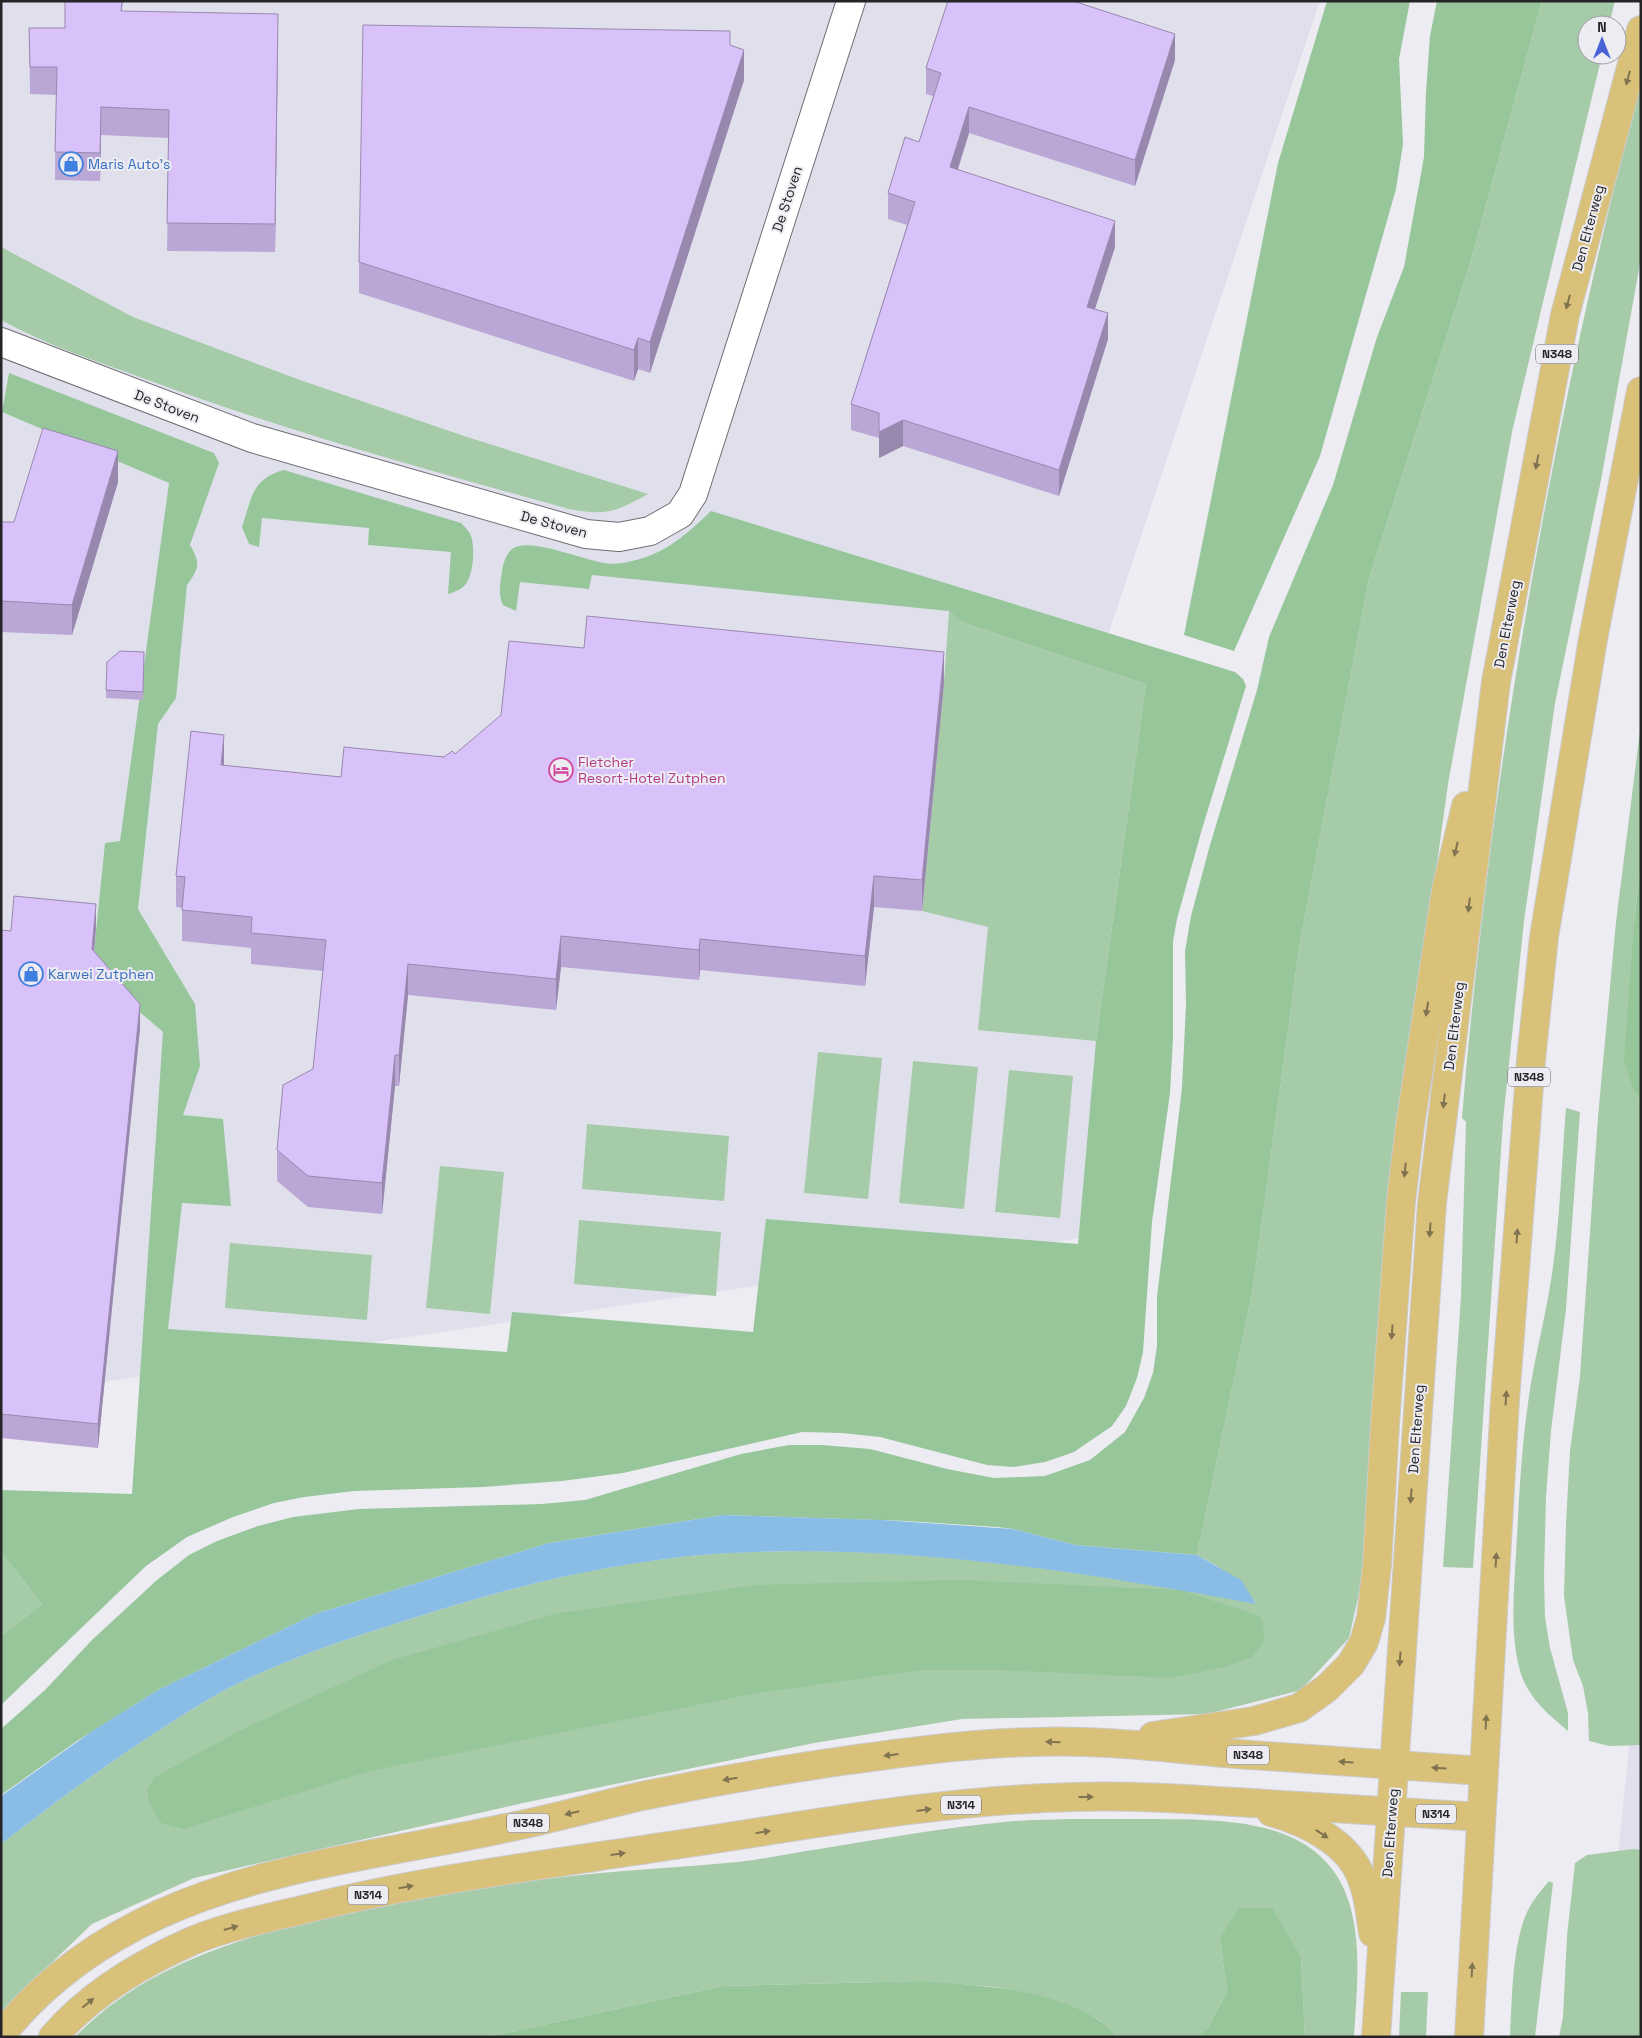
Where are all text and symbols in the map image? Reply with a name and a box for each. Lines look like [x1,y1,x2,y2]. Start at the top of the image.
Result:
north arrow [1577,15,1627,65]
text: N [1597,18,1607,36]
one-way arrow [1624,70,1632,85]
shop icon: Maris Auto's [58,151,84,177]
place label: Maris Auto's [88,155,170,173]
street label: De Stoven [768,164,806,234]
street label: Den Elterweg [1568,183,1608,273]
one-way arrow [1564,295,1572,310]
road number: N348 [1536,344,1578,364]
street label: De Stoven [132,385,202,427]
one-way arrow [1533,454,1541,470]
street label: De Stoven [519,506,589,542]
street label: Den Elterweg [1490,579,1524,669]
place label: Fletcher Resort-Hotel Zutphen [578,753,726,787]
hotel icon: Fletcher Resort-Hotel Zutphen [548,757,574,783]
one-way arrow [1452,842,1460,857]
one-way arrow [1465,897,1473,913]
shop icon: Karwei Zutphen [18,961,44,987]
place label: Karwei Zutphen [48,965,154,983]
street label: Den Elterweg [1440,981,1468,1071]
one-way arrow [1422,1001,1430,1017]
road number: N348 [1508,1068,1550,1086]
one-way arrow [1440,1093,1448,1109]
one-way arrow [1401,1162,1409,1178]
one-way arrow [1426,1222,1434,1238]
one-way arrow [1513,1227,1521,1243]
one-way arrow [1387,1324,1395,1340]
street label: Den Elterweg [1404,1384,1428,1474]
one-way arrow [1502,1389,1510,1405]
one-way arrow [1407,1489,1415,1505]
one-way arrow [1492,1552,1500,1568]
one-way arrow [1396,1651,1404,1667]
one-way arrow [1483,1714,1491,1730]
one-way arrow [1045,1738,1061,1746]
road number: N348 [1227,1746,1269,1764]
one-way arrow [883,1751,899,1759]
one-way arrow [1337,1757,1353,1765]
one-way arrow [1431,1763,1447,1771]
one-way arrow [722,1775,738,1783]
street label: Den Elterweg [1378,1788,1402,1878]
one-way arrow [1078,1793,1094,1801]
road number: N314 [941,1796,981,1814]
one-way arrow [917,1805,933,1813]
road number: N314 [1416,1805,1456,1824]
one-way arrow [564,1809,579,1817]
road number: N348 [507,1814,549,1832]
one-way arrow [756,1828,772,1836]
one-way arrow [1315,1829,1329,1839]
one-way arrow [611,1849,627,1857]
one-way arrow [398,1882,414,1890]
road number: N314 [348,1886,388,1904]
one-way arrow [224,1924,239,1932]
one-way arrow [1468,1962,1476,1978]
one-way arrow [82,1998,95,2009]

